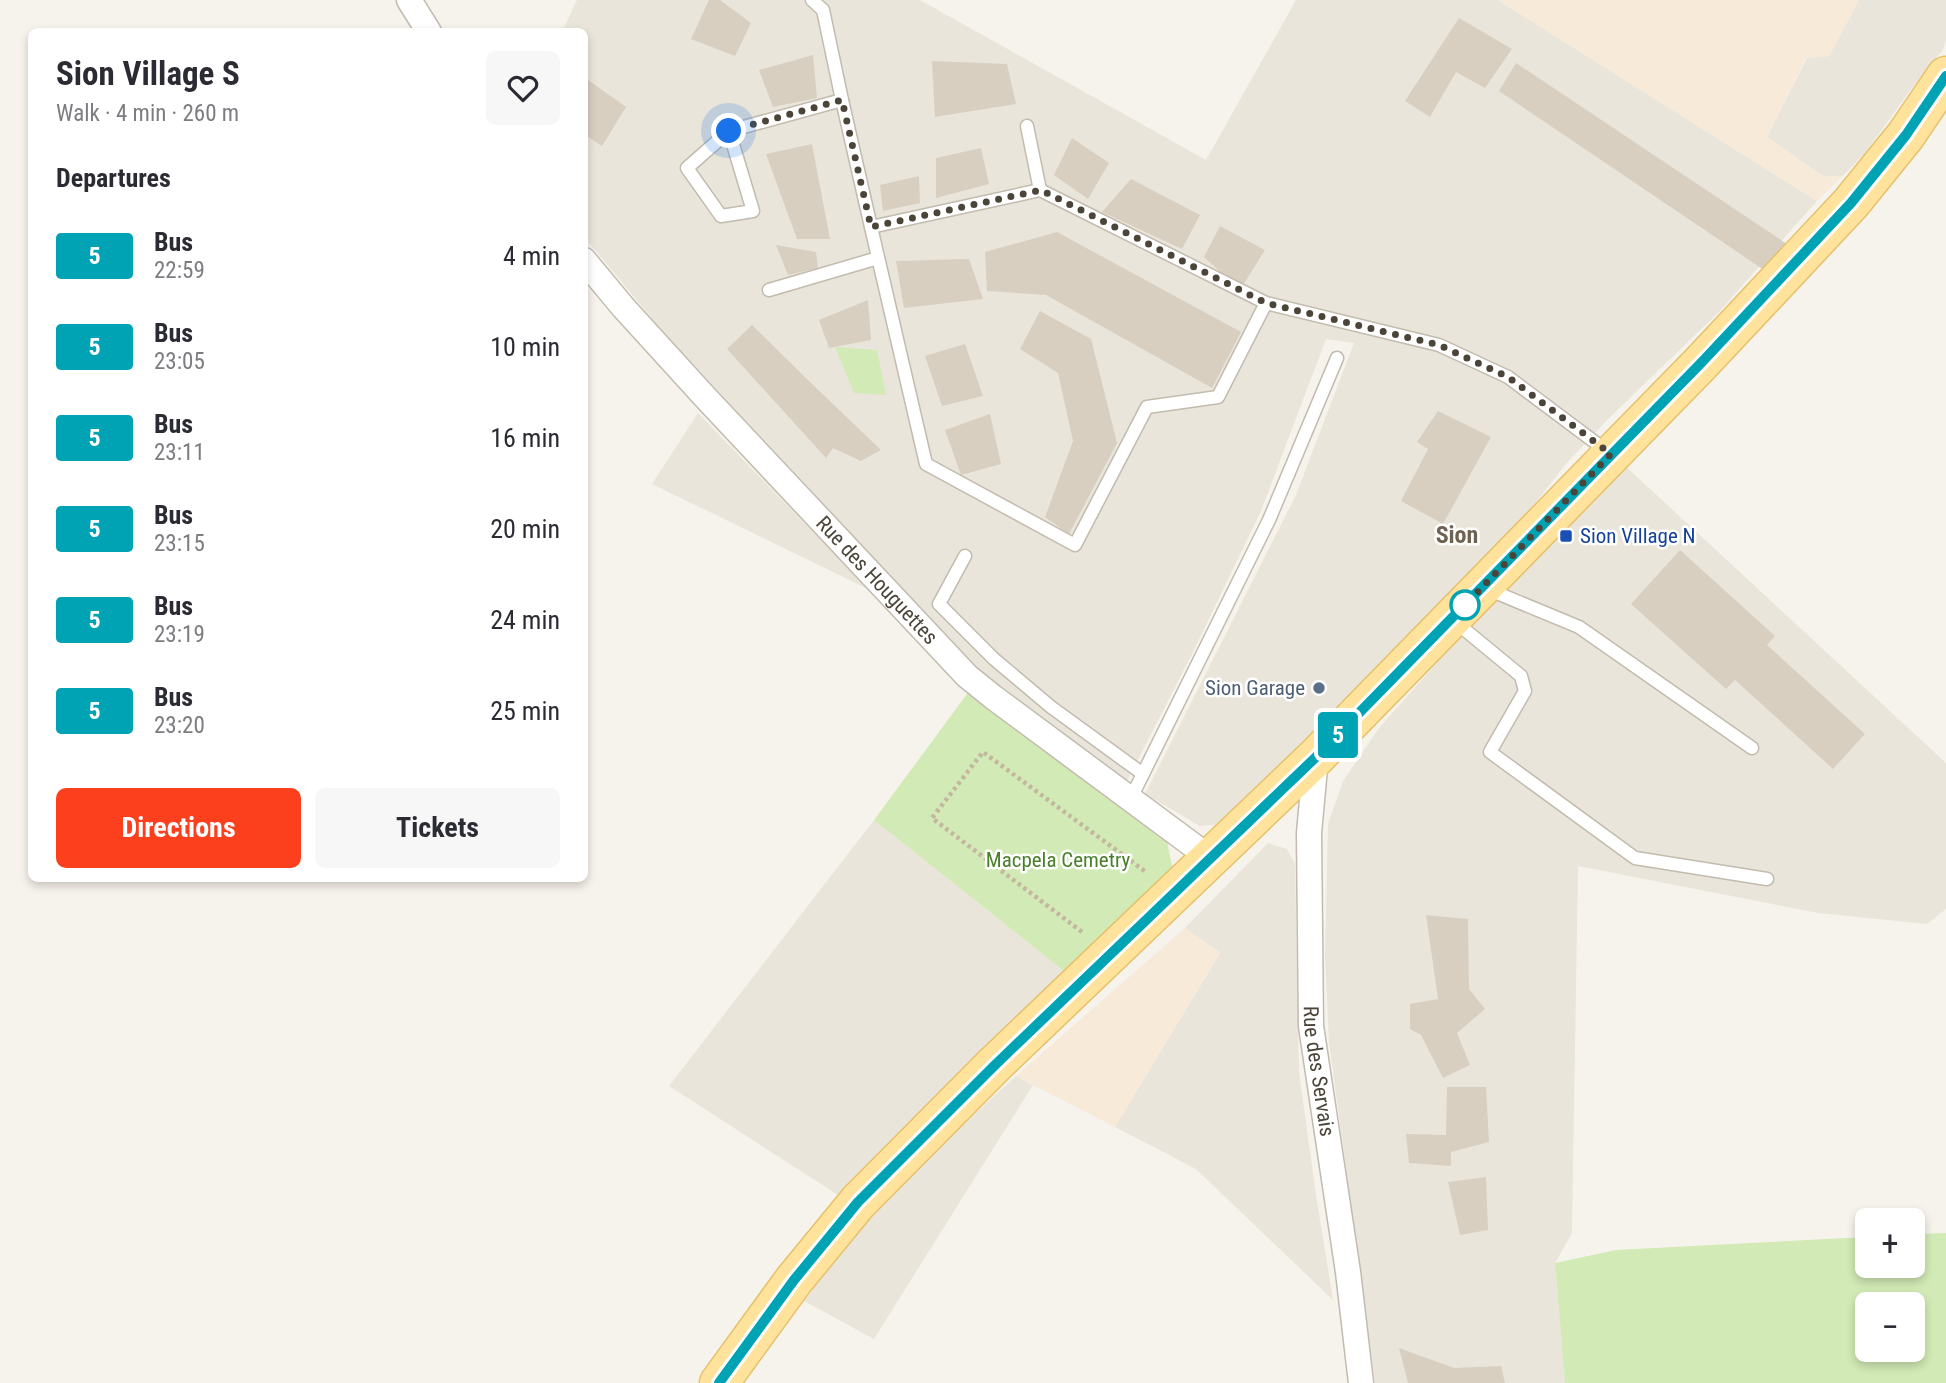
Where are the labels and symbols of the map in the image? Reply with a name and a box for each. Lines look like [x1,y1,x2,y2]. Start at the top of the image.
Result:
your location [711,113,746,148]
street label: Rue des Houguettes [811,511,943,649]
district label: Sion [1436,521,1478,549]
place label: Sion Village N [1580,524,1696,548]
marker: Sion Village N [1558,528,1574,544]
unlabelled marker [1450,590,1480,620]
place label: Sion Garage [1205,676,1305,700]
marker: Sion Garage [1311,680,1327,696]
line badge: 5 [1315,712,1361,758]
park label: Macpela Cemetry [986,848,1130,872]
street label: Rue des Servais [1299,1006,1339,1138]

